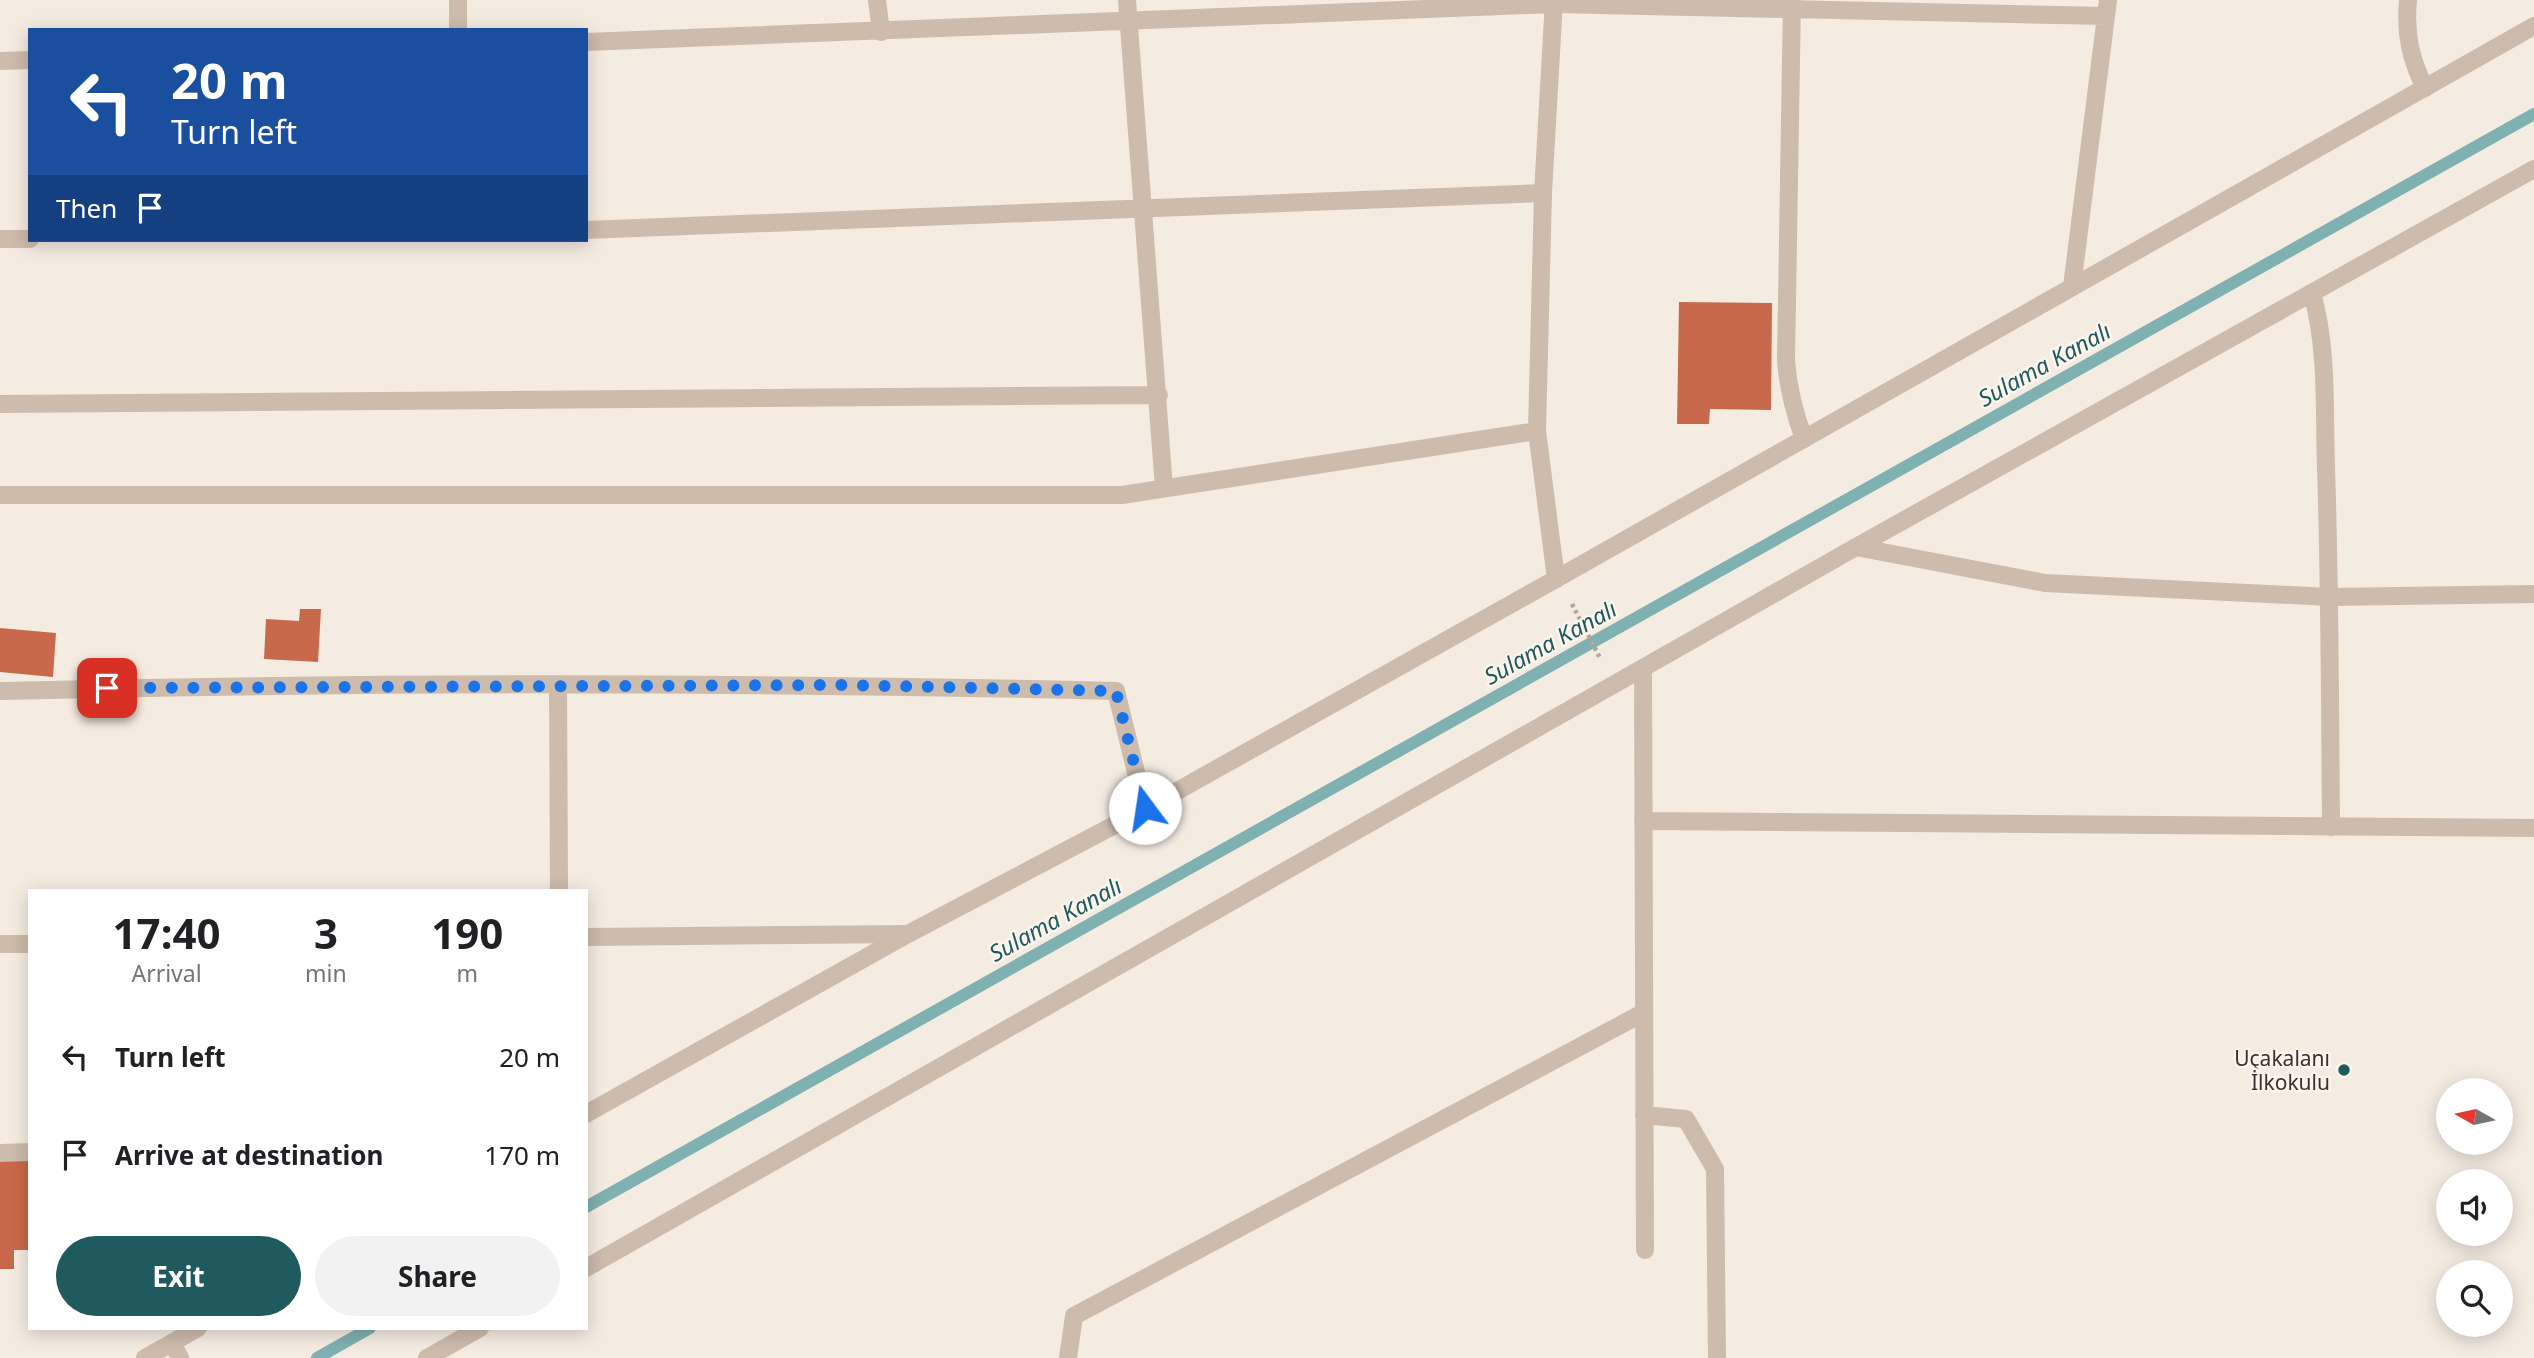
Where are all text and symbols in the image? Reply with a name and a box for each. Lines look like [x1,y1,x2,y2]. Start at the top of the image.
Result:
text: 20 m [171,47,288,113]
icon: left [56,56,147,147]
text: Turn left [171,110,297,153]
icon: arrive [131,189,169,227]
text: Then [56,190,117,226]
water label: Sulama Kanalı [1972,314,2116,414]
water label: Sulama Kanalı [1478,592,1622,692]
pin [77,658,137,718]
icon: arrive [88,669,126,707]
position arrow [1108,771,1182,845]
water label: Sulama Kanalı [983,869,1127,969]
text: 17:40 [113,904,220,961]
text: 3 [314,904,338,961]
text: 190 [431,904,503,961]
text: Arrival [131,957,202,989]
text: min [305,957,347,989]
text: m [457,957,478,989]
icon: left [56,1038,94,1076]
text: Turn left [115,1039,226,1075]
text: 20 m [499,1039,560,1075]
place label: Uçakalanı İlkokulu [2234,1044,2330,1096]
marker: Uçakalanı İlkokulu [2336,1062,2352,1078]
north arrow [2436,1078,2513,1155]
map controls [2436,1078,2513,1337]
icon: arrive [56,1136,94,1174]
text: Arrive at destination [115,1137,384,1173]
text: 170 m [484,1137,560,1173]
button: sound [2436,1169,2513,1246]
button: Exit [56,1236,301,1316]
button: Share [315,1236,560,1316]
button: search [2436,1260,2513,1337]

